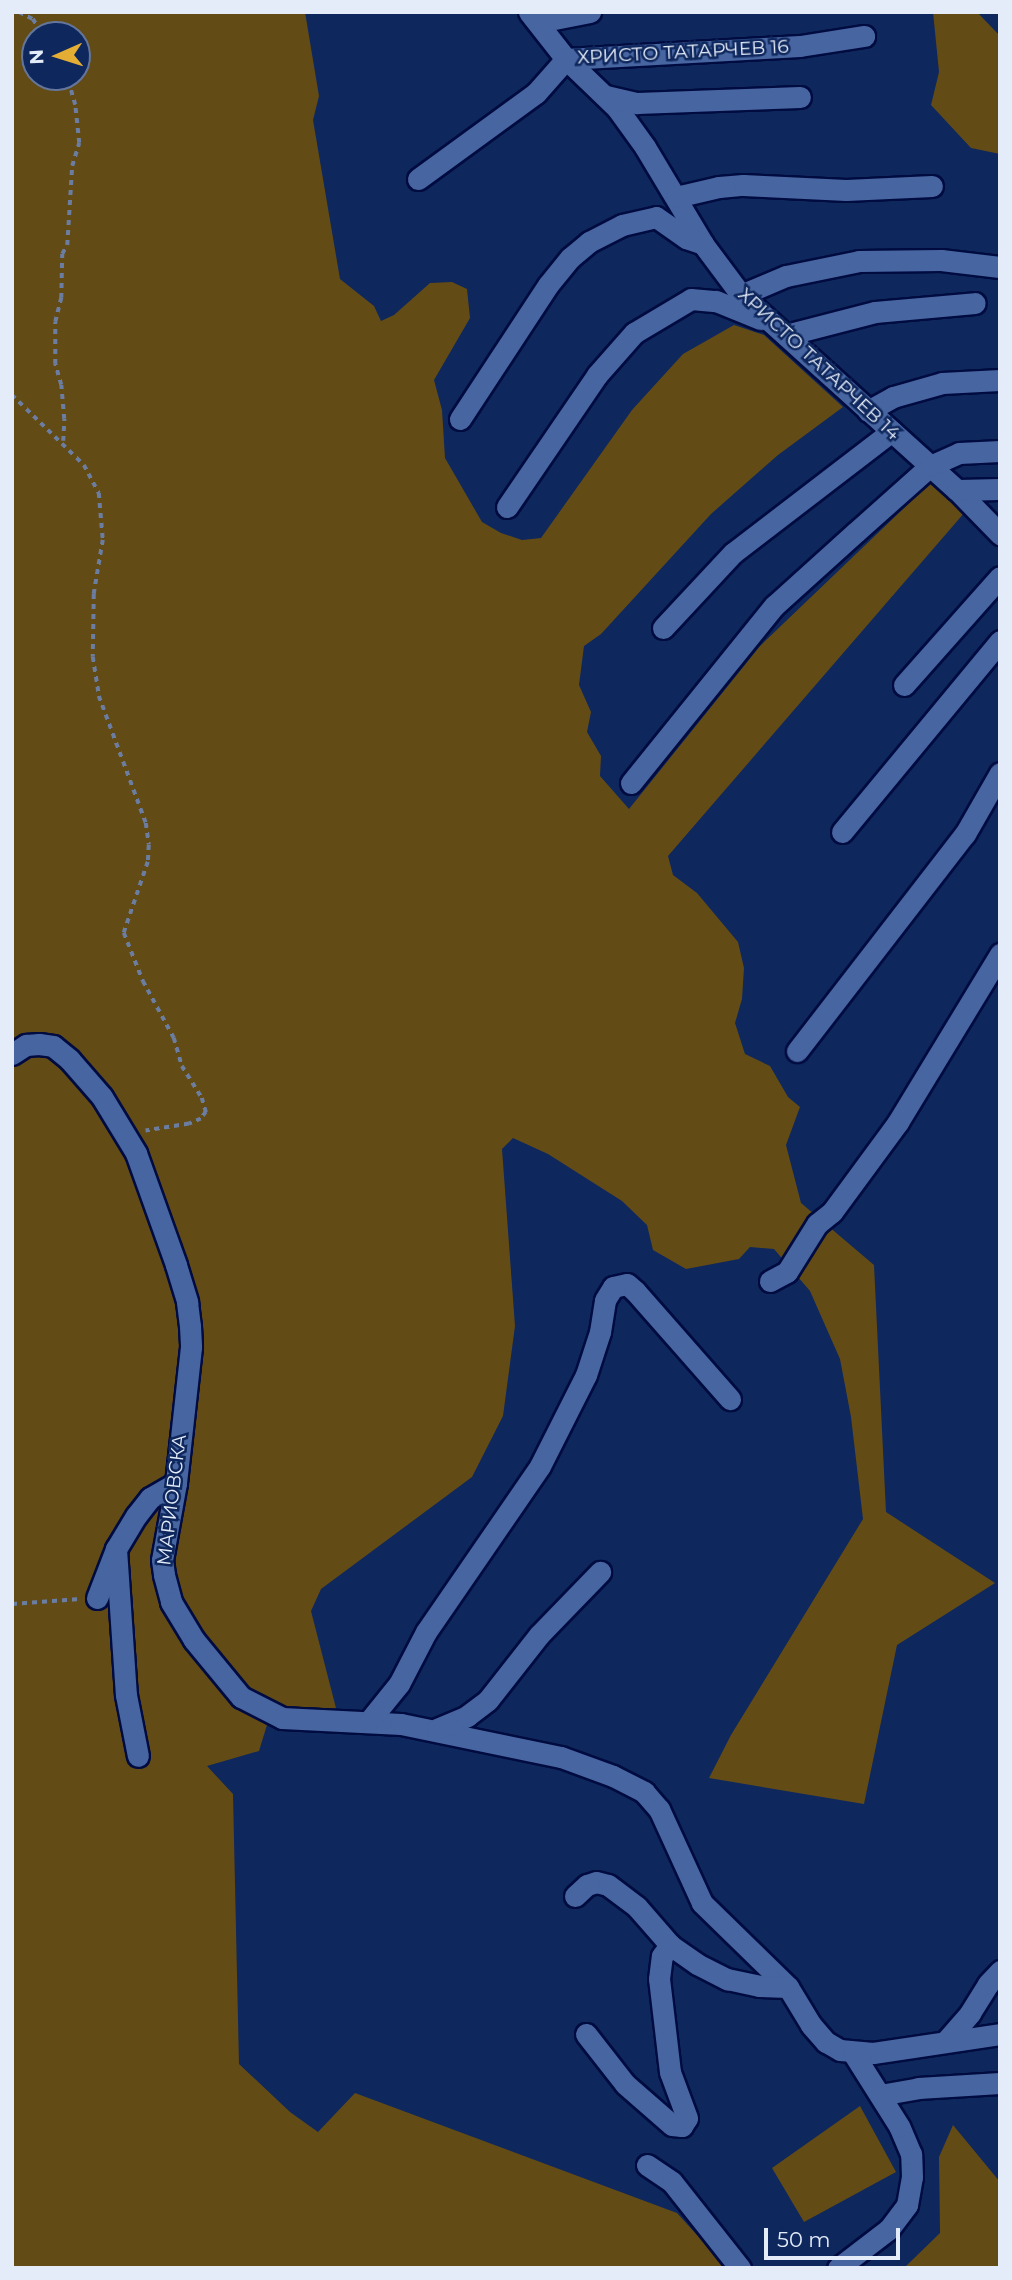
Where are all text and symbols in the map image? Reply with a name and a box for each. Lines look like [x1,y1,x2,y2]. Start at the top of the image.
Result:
north arrow [21,21,91,91]
street label: ХРИСТО ТАТАРЧЕВ 16 [577,35,789,69]
text: N [25,49,48,65]
street label: ХРИСТО ТАТАРЧЕВ 14 [733,283,905,445]
street label: МАРИОВСКА [153,1433,191,1567]
scale bar [767,2214,904,2258]
text: 50 m [777,2227,831,2252]

